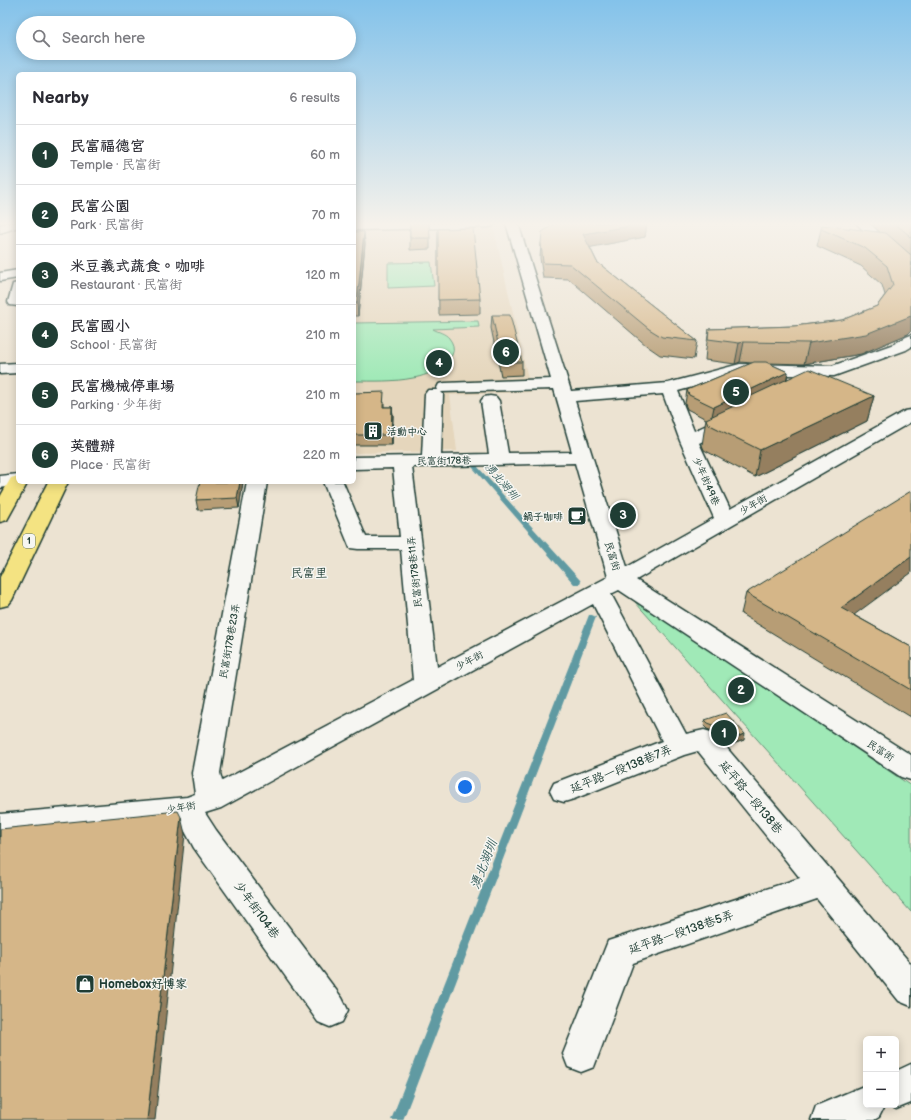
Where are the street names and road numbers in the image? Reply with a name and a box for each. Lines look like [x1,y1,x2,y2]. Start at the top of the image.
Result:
street label: 民富街178巷 [417,455,472,467]
street label: 少年街49巷 [690,455,723,508]
street label: 少年街 [738,492,769,518]
road number: 1 [23,534,35,548]
street label: 民富街178巷11弄 [405,535,425,609]
street label: 民富街 [602,540,622,572]
street label: 民富街178巷23弄 [217,602,243,680]
street label: 少年街 [453,649,486,673]
street label: 民富街 [865,738,896,764]
street label: 延平路一段138巷7弄 [568,742,674,797]
street label: 延平路一段138巷 [716,758,786,837]
street label: 少年街 [165,799,197,816]
street label: 少年街104巷 [231,879,282,942]
street label: 延平路一段138巷5弄 [627,907,736,957]

